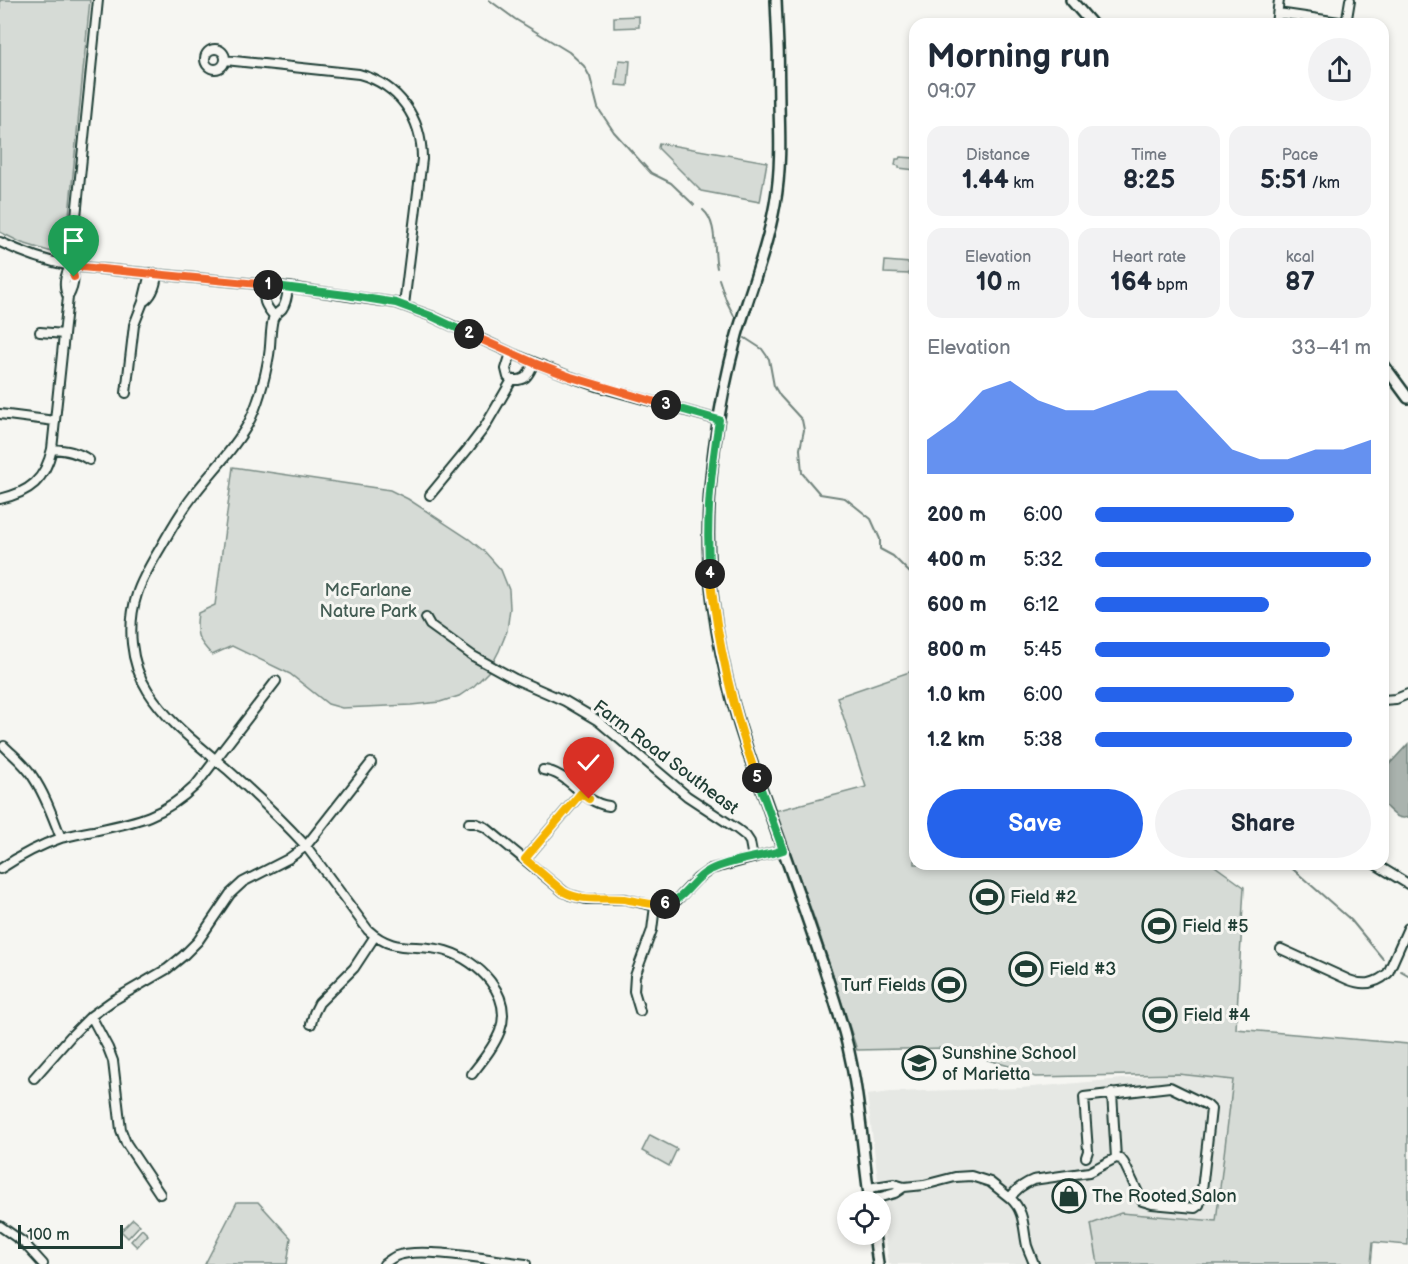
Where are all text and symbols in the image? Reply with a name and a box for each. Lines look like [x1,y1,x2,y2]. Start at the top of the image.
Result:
text: Morning run [927,37,1110,77]
button: share [1308,38,1371,101]
text: 09:07 [927,80,976,104]
text: Distance [966,146,1030,165]
text: Time [1131,146,1167,165]
text: Pace [1282,146,1318,165]
text: 1.44 [962,165,1009,196]
text: 8:25 [1123,165,1175,196]
text: 5:51 [1260,165,1307,196]
text: km [1009,174,1034,193]
text: /km [1307,174,1340,193]
pin [48,215,99,277]
icon: arrive [57,224,90,257]
text: Elevation [965,248,1031,267]
text: Heart rate [1112,248,1186,267]
text: kcal [1286,248,1314,267]
text: 10 [976,267,1003,298]
text: 164 [1110,267,1152,298]
text: 87 [1285,267,1315,298]
pin: 1 [253,270,283,300]
text: 1 [265,275,271,294]
text: m [1003,276,1020,295]
text: bpm [1152,276,1188,295]
pin: 2 [454,319,484,349]
text: 2 [464,324,474,343]
text: Elevation [927,336,1010,360]
text: 33–41 m [1291,336,1371,360]
pin: 3 [651,390,681,420]
text: 3 [661,395,671,414]
text: 200 m [927,503,986,527]
text: 6:00 [1023,503,1063,527]
text: 400 m [927,548,986,572]
text: 5:32 [1023,548,1063,572]
pin: 4 [695,559,725,589]
text: 4 [705,564,715,583]
park label: McFarlane Nature Park [320,580,417,622]
text: 600 m [927,593,987,617]
text: 6:12 [1023,593,1059,617]
text: 800 m [927,638,986,662]
text: 5:45 [1023,638,1062,662]
text: 1.0 km [927,683,985,707]
text: 6:00 [1023,683,1063,707]
street label: Farm Road Southeast [589,696,743,819]
text: 1.2 km [927,728,985,752]
text: 5:38 [1023,728,1062,752]
pin [563,737,614,799]
icon: check [572,746,605,779]
pin: 5 [742,763,772,793]
text: 5 [752,768,762,787]
button: Save [927,789,1143,858]
button: Share [1155,789,1371,858]
sports icon: Field #2 [969,879,1005,915]
place label: Field #2 [1010,887,1077,908]
pin: 6 [650,889,680,919]
text: 6 [660,894,670,913]
sports icon: Field #5 [1141,908,1177,944]
place label: Field #5 [1182,916,1249,937]
sports icon: Field #3 [1008,951,1044,987]
place label: Field #3 [1049,959,1116,980]
sports icon: Turf Fields [931,967,967,1003]
place label: Turf Fields [841,975,926,996]
sports icon: Field #4 [1142,997,1178,1033]
place label: Field #4 [1183,1005,1250,1026]
place label: Sunshine School of Marietta [942,1043,1076,1085]
school or university icon: Sunshine School of Marietta [901,1045,937,1081]
shop icon: The Rooted Salon [1051,1178,1087,1214]
place label: The Rooted Salon [1092,1186,1237,1207]
map controls [837,1191,891,1245]
button: locate [837,1191,891,1245]
scale bar [18,1222,123,1250]
text: 100 m [27,1226,70,1245]

